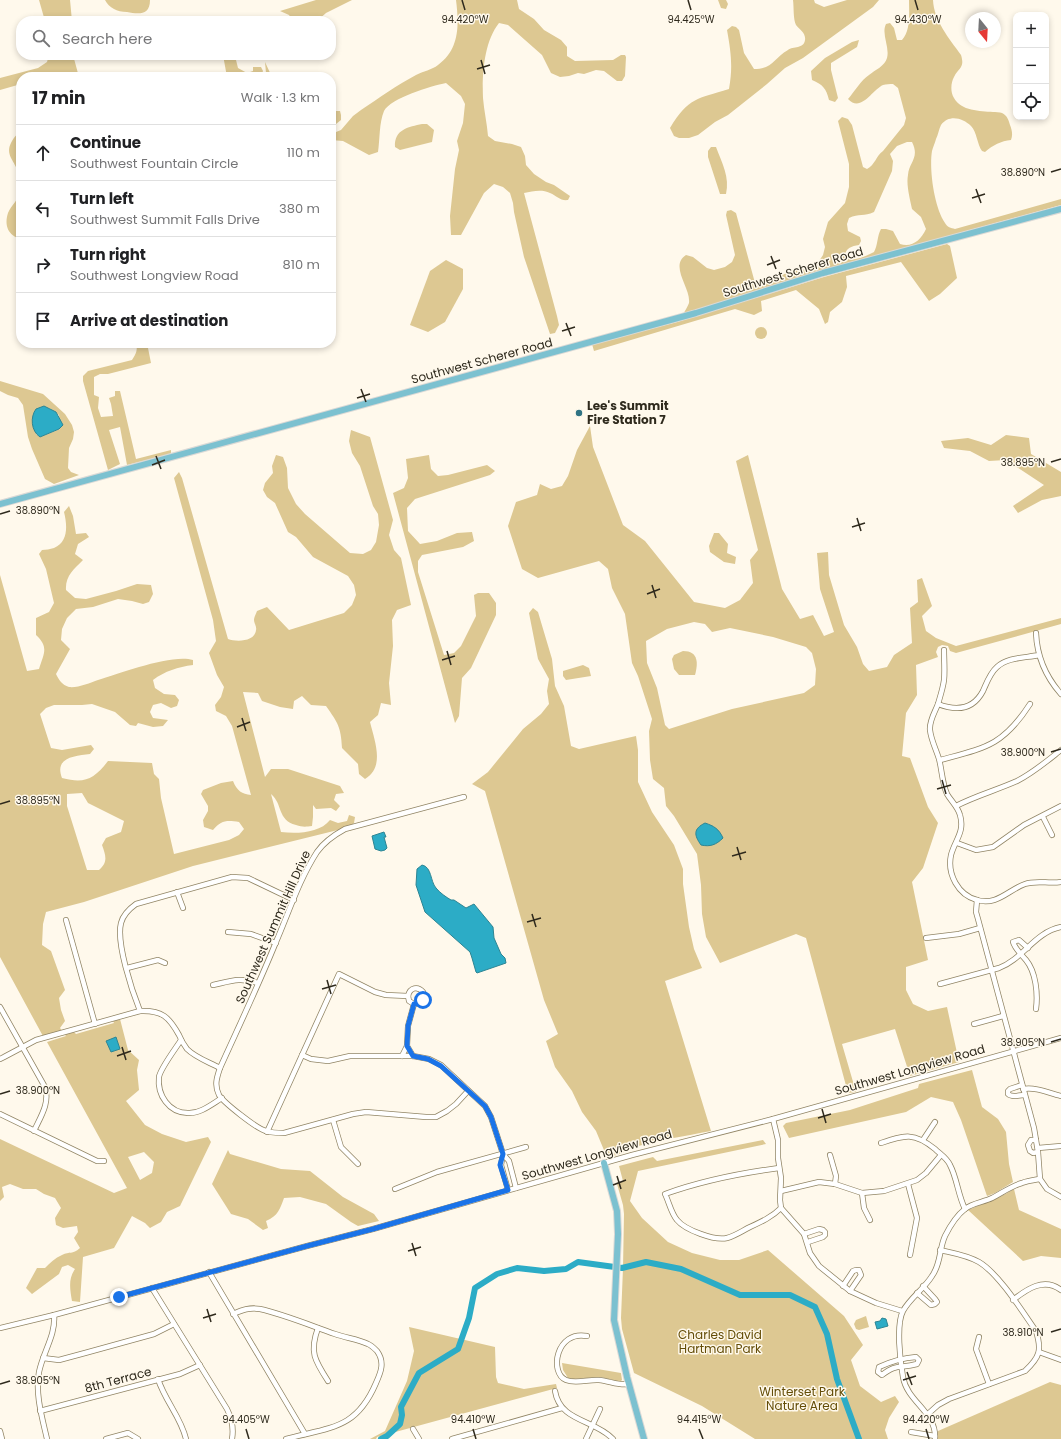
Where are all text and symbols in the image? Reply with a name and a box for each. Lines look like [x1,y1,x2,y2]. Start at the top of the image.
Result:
text: 94.420°W [442,12,489,27]
text: 94.425°W [668,12,715,27]
text: 94.430°W [894,12,942,27]
north arrow [965,12,1001,48]
map controls [1013,12,1049,120]
button: + [1013,12,1049,48]
search box [16,16,336,60]
icon: search [30,27,52,49]
text: Search here [62,28,152,49]
button: − [1013,48,1049,84]
button: locate [1013,84,1049,120]
text: 17 min [32,86,86,110]
text: Walk · 1.3 km [241,88,320,107]
text: Continue [70,132,141,153]
icon: ahead [32,142,54,164]
text: 110 m [287,143,320,162]
text: Southwest Fountain Circle [70,154,238,173]
text: 38.890°N [1001,165,1045,180]
text: Turn left [70,188,134,209]
icon: left [32,198,54,220]
text: 380 m [279,199,320,218]
text: Southwest Summit Falls Drive [70,210,260,229]
street label: Southwest Scherer Road [721,242,865,301]
text: Turn right [70,244,146,265]
icon: right [32,254,54,276]
text: 810 m [283,255,320,274]
text: Southwest Longview Road [70,266,239,285]
icon: arrive [32,310,54,332]
text: Arrive at destination [70,310,228,331]
street label: Southwest Scherer Road [409,333,555,388]
place label: Lee's Summit Fire Station 7 [587,397,669,428]
marker: Lee's Summit Fire Station 7 [574,408,584,418]
text: 38.895°N [1001,455,1045,470]
text: 38.890°N [16,503,60,518]
text: 38.900°N [1001,745,1045,760]
text: 38.895°N [16,793,60,808]
street label: Southwest Summit Hill Drive [231,848,314,1006]
route start [414,991,432,1009]
text: 38.905°N [1001,1035,1045,1050]
street label: Southwest Longview Road [833,1040,987,1099]
text: 38.900°N [16,1083,60,1098]
street label: Southwest Longview Road [520,1125,674,1184]
route end [110,1288,128,1306]
text: 38.910°N [1002,1325,1044,1340]
park label: Charles David Hartman Park [678,1326,762,1357]
street label: 8th Terrace [83,1362,153,1397]
text: 38.905°N [16,1373,60,1388]
park label: Winterset Park Nature Area [759,1383,846,1414]
text: 94.405°W [222,1412,270,1427]
text: 94.410°W [451,1412,495,1427]
text: 94.415°W [677,1412,721,1427]
text: 94.420°W [903,1412,950,1427]

